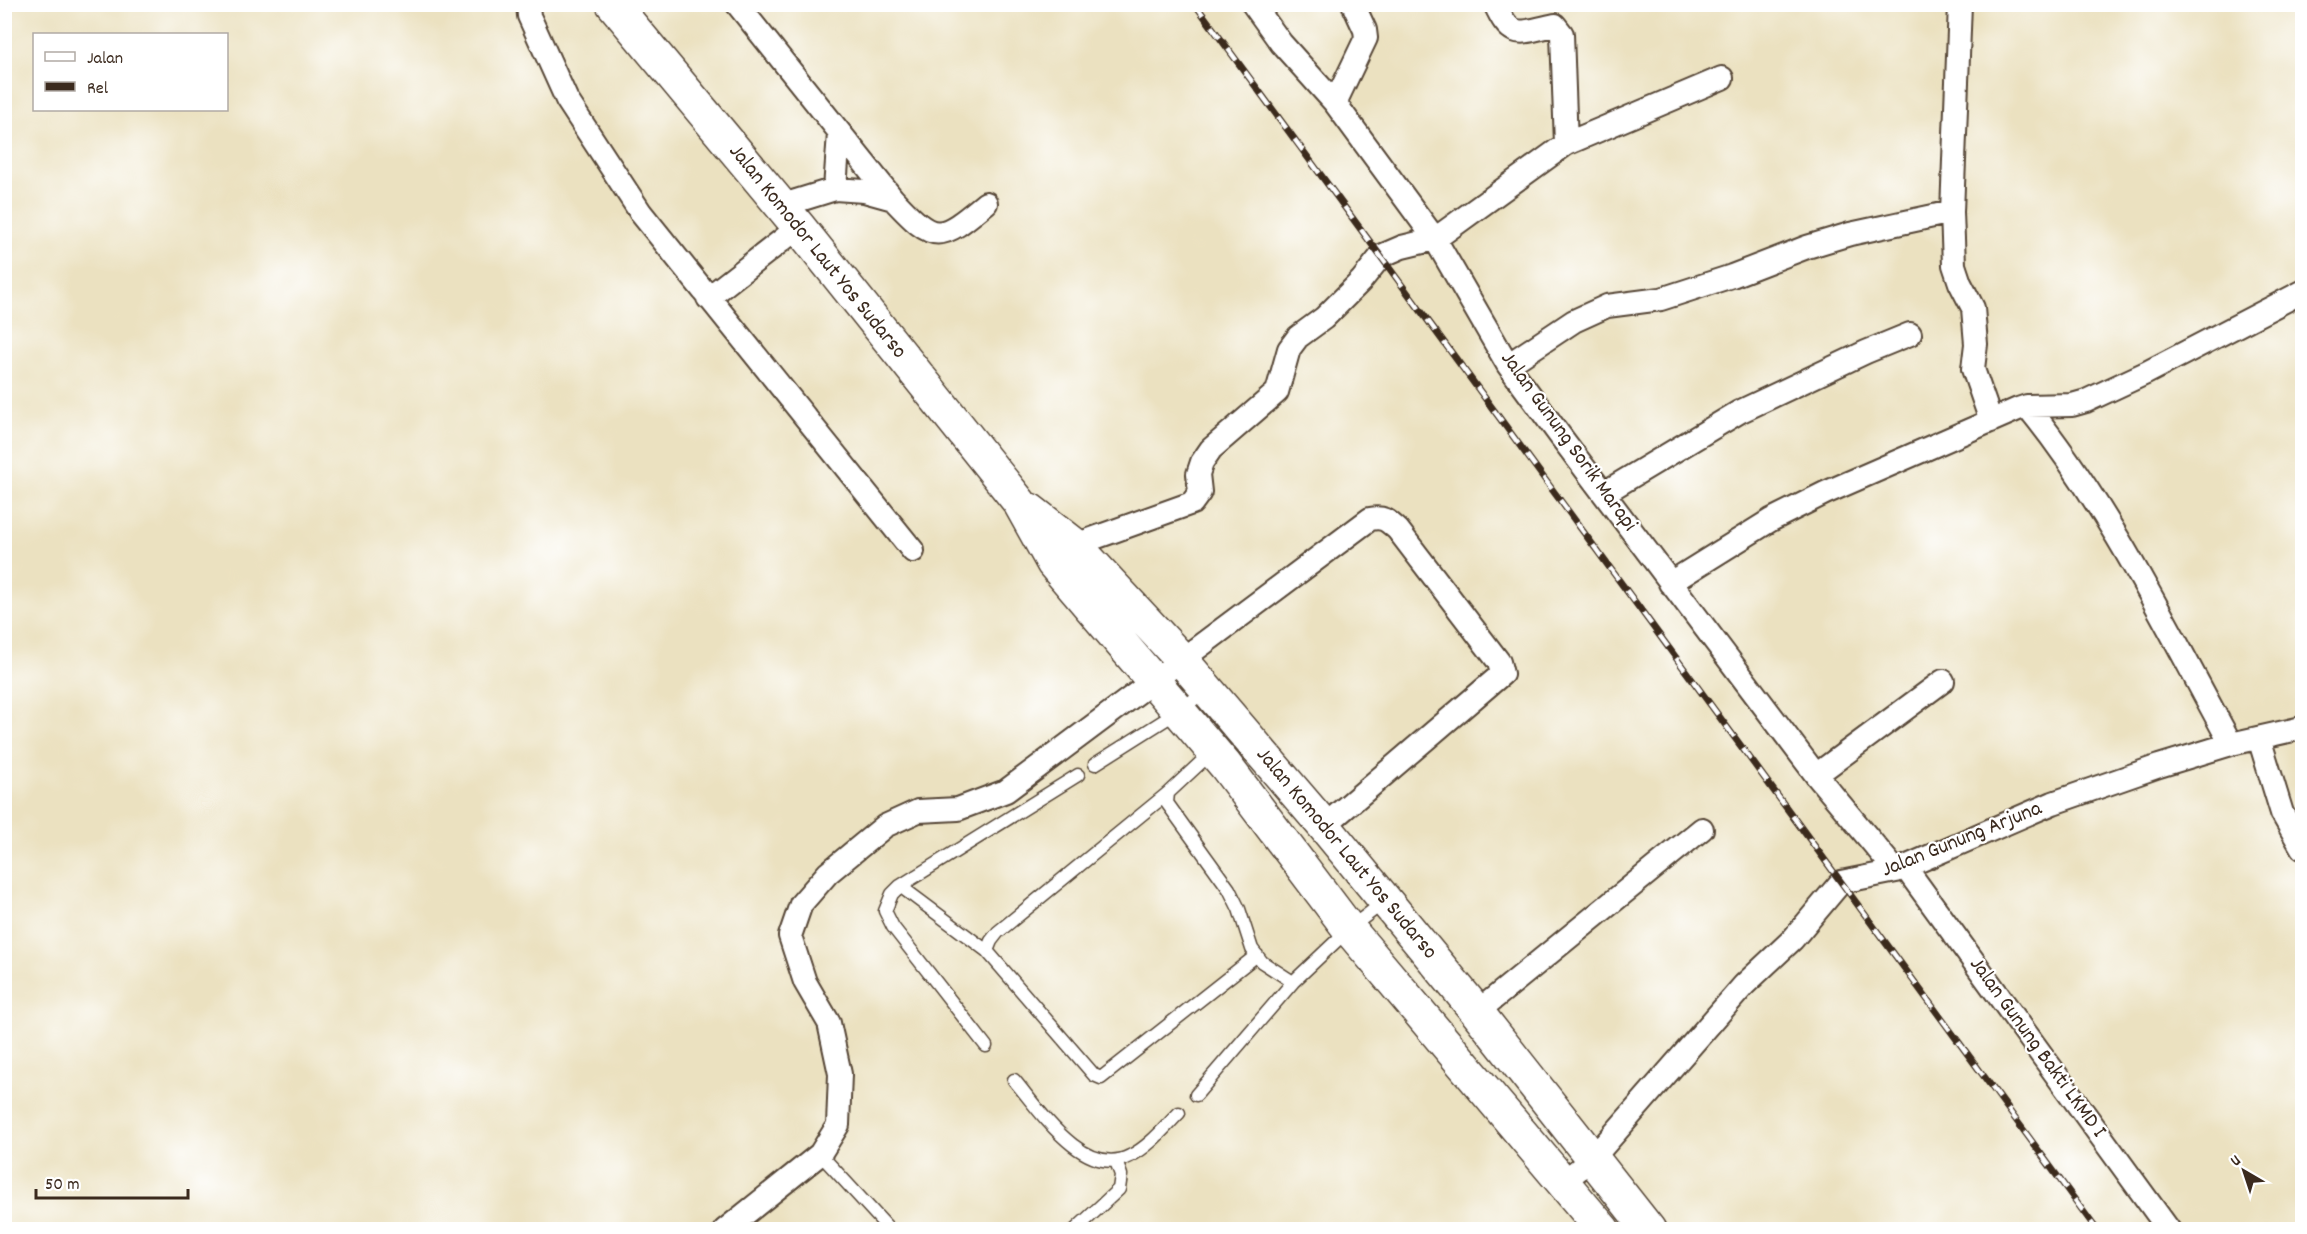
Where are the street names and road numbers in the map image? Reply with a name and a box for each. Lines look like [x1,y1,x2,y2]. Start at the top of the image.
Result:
street label: Jalan Komodor Laut Yos Sudarso [721,138,913,366]
street label: Jalan Gunung Sorik Marapi [1492,346,1644,538]
street label: Jalan Komodor Laut Yos Sudarso [1248,741,1444,967]
street label: Jalan Gunung Arjuna [1877,794,2047,886]
street label: Jalan Gunung Bakti LKMD I [1961,951,2113,1145]

